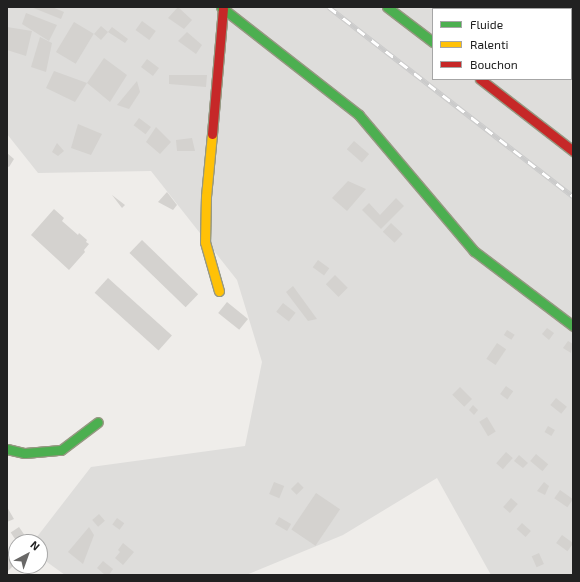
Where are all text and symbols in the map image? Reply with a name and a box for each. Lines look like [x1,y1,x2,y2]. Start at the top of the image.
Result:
legend [432,8,572,80]
text: Fluide [470,17,503,31]
text: Ralenti [470,37,509,51]
text: Bouchon [470,57,518,71]
north arrow [8,534,48,574]
text: N [28,538,43,553]

